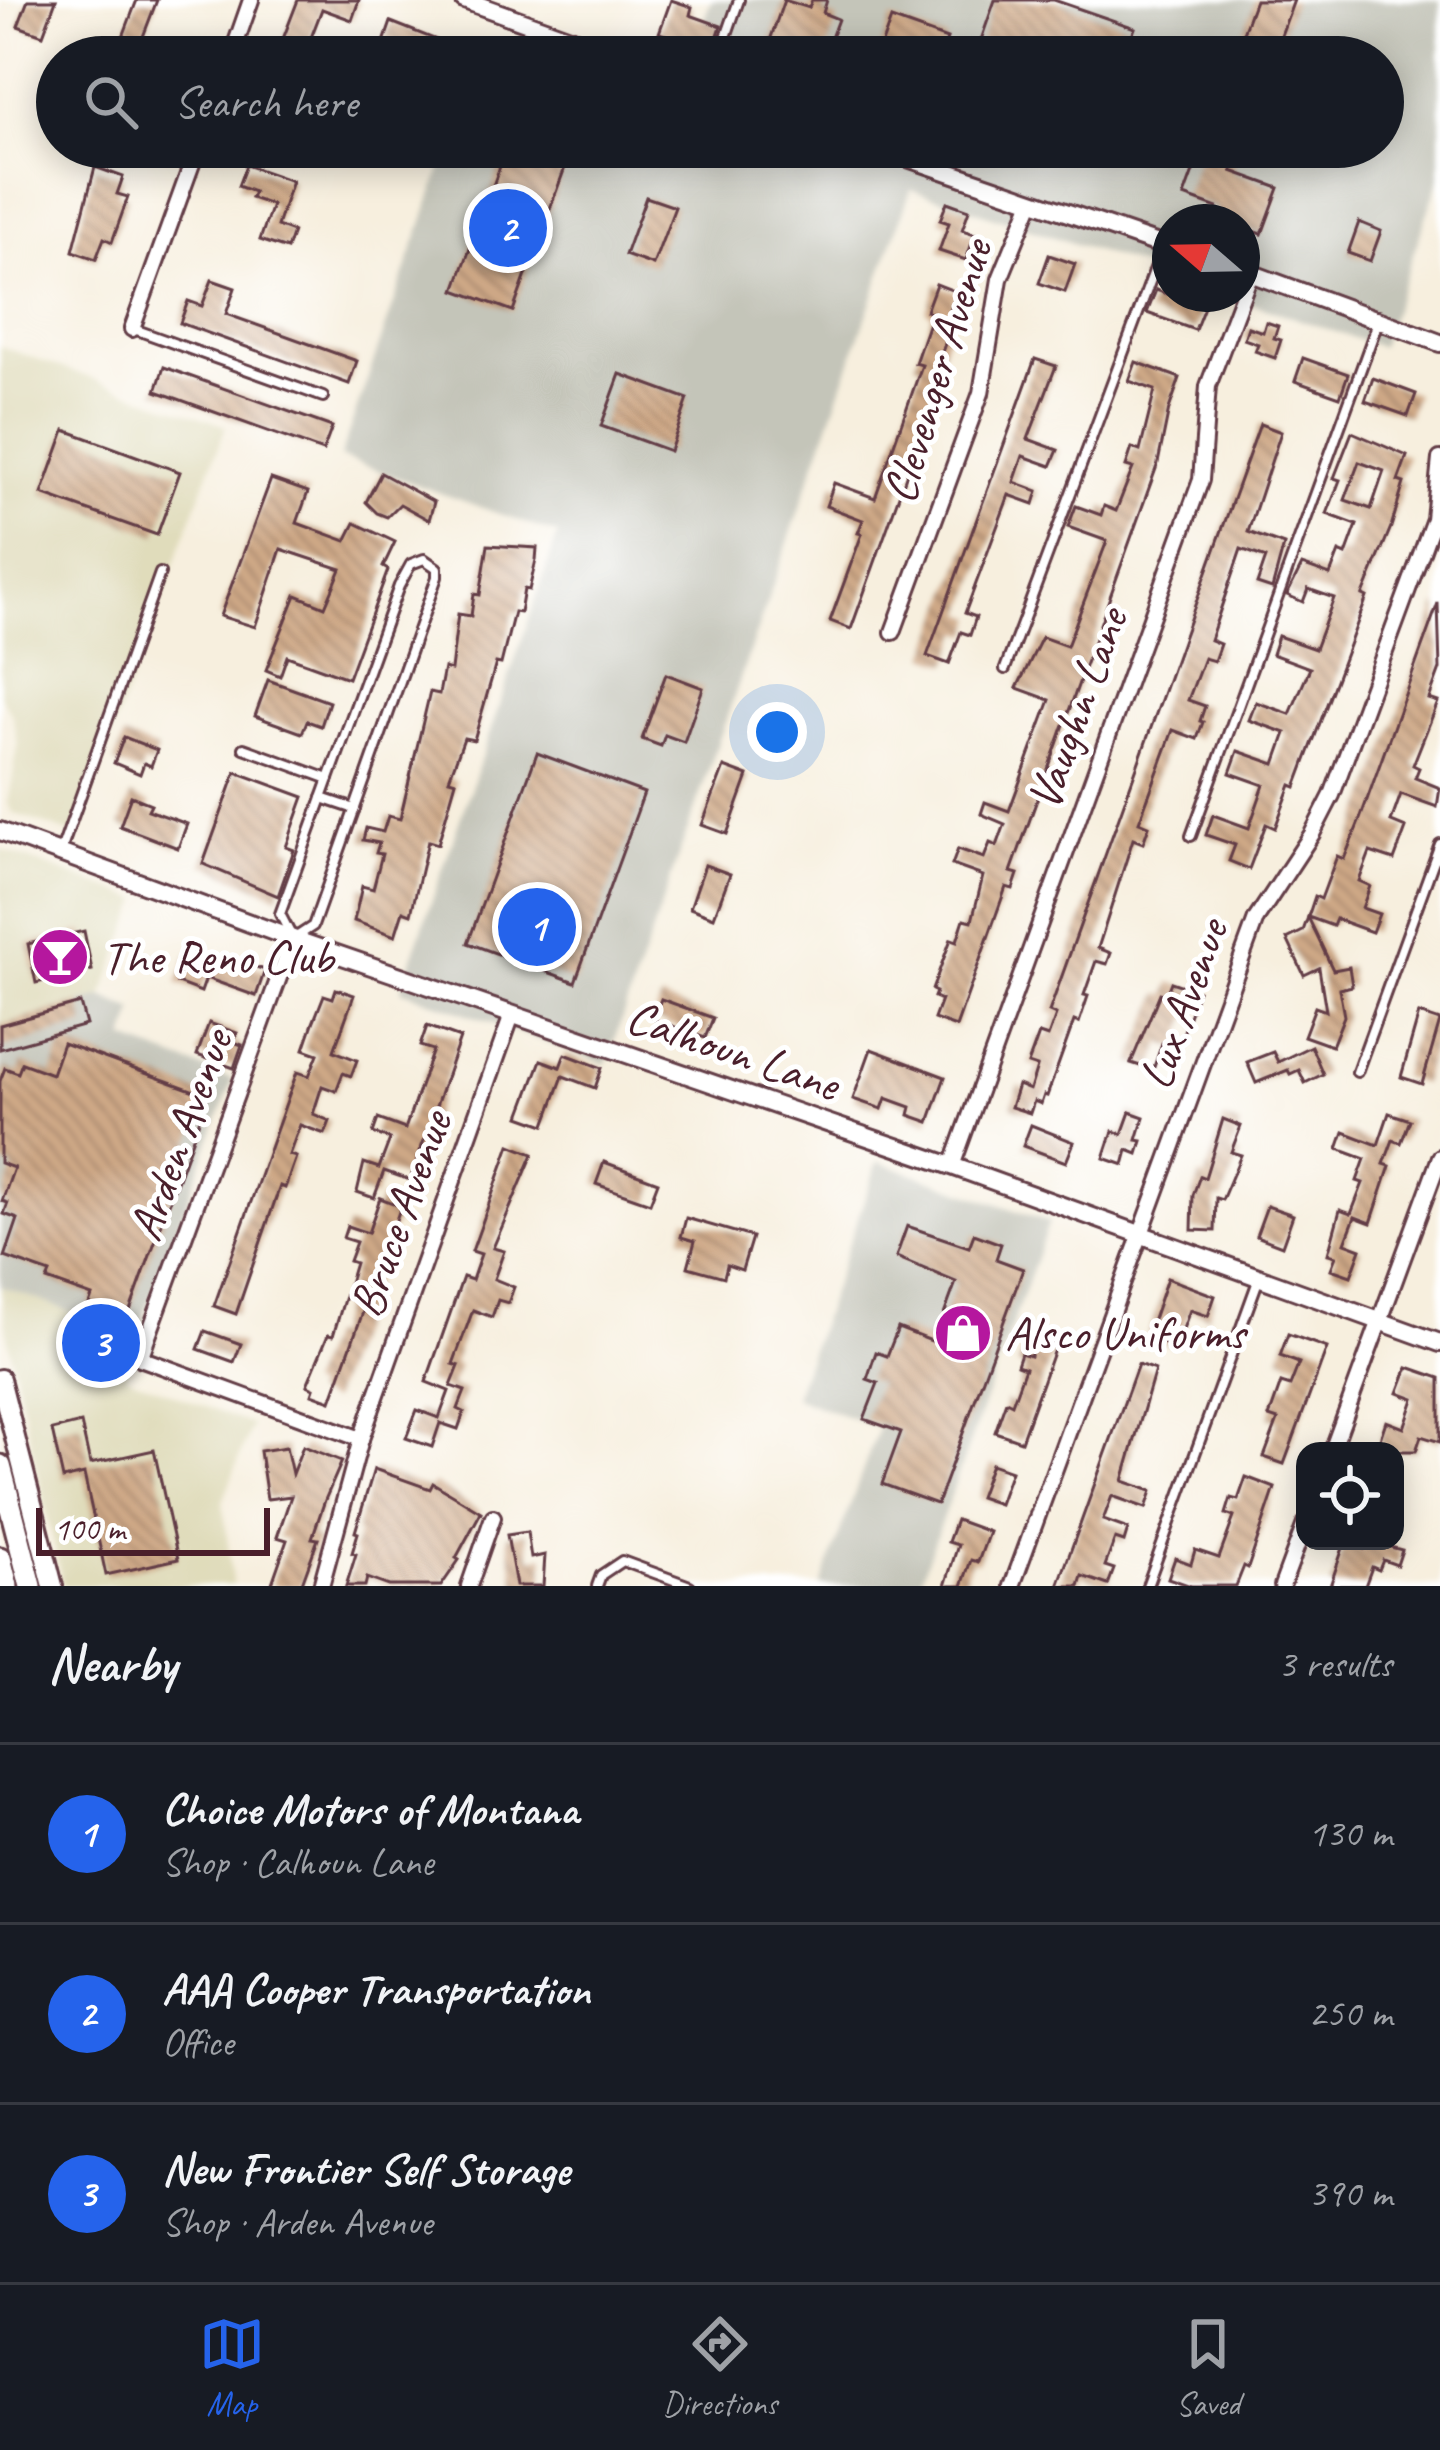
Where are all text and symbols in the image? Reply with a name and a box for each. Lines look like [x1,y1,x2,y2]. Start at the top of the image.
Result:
search box [36,36,1404,168]
icon: search [78,69,144,135]
text: Search here [174,74,357,131]
pin: 2 [469,183,547,273]
north arrow [1152,204,1260,312]
street label: Clevenger Avenue [869,229,1006,510]
street label: Vaughn Lane [1013,597,1142,818]
your location [747,702,807,762]
pin: 1 [498,882,576,972]
street label: Lux Avenue [1125,908,1242,1097]
bar icon: The Reno Club [29,926,91,988]
place label: The Reno Club [102,927,337,987]
street label: Calhoun Lane [619,986,850,1115]
street label: Arden Avenue [114,1019,247,1248]
street label: Bruce Avenue [335,1100,466,1325]
pin: 3 [62,1298,140,1388]
shop icon: Alsco Uniforms [932,1302,994,1364]
place label: Alsco Uniforms [1005,1303,1249,1363]
map controls [1296,1442,1404,1550]
button: locate [1296,1442,1404,1550]
scale bar [36,1502,270,1555]
text: 100 m [54,1508,125,1550]
text: Nearby [48,1632,176,1696]
text: 3 results [1278,1640,1392,1689]
text: Choice Motors of Montana [162,1781,578,1838]
text: 1 [78,1809,96,1858]
text: 130 m [1308,1809,1392,1858]
text: Shop · Calhoun Lane [162,1838,433,1887]
text: AAA Cooper Transportation [162,1961,590,2018]
text: 2 [78,1989,96,2038]
text: 250 m [1308,1989,1392,2038]
text: Office [162,2018,233,2067]
text: New Frontier Self Storage [162,2141,570,2198]
text: 3 [78,2169,96,2218]
text: 390 m [1308,2169,1392,2218]
text: Shop · Arden Avenue [162,2198,433,2247]
tab: Map [199,2311,265,2425]
tab: Directions [663,2311,777,2425]
tab: Saved [1175,2311,1241,2425]

